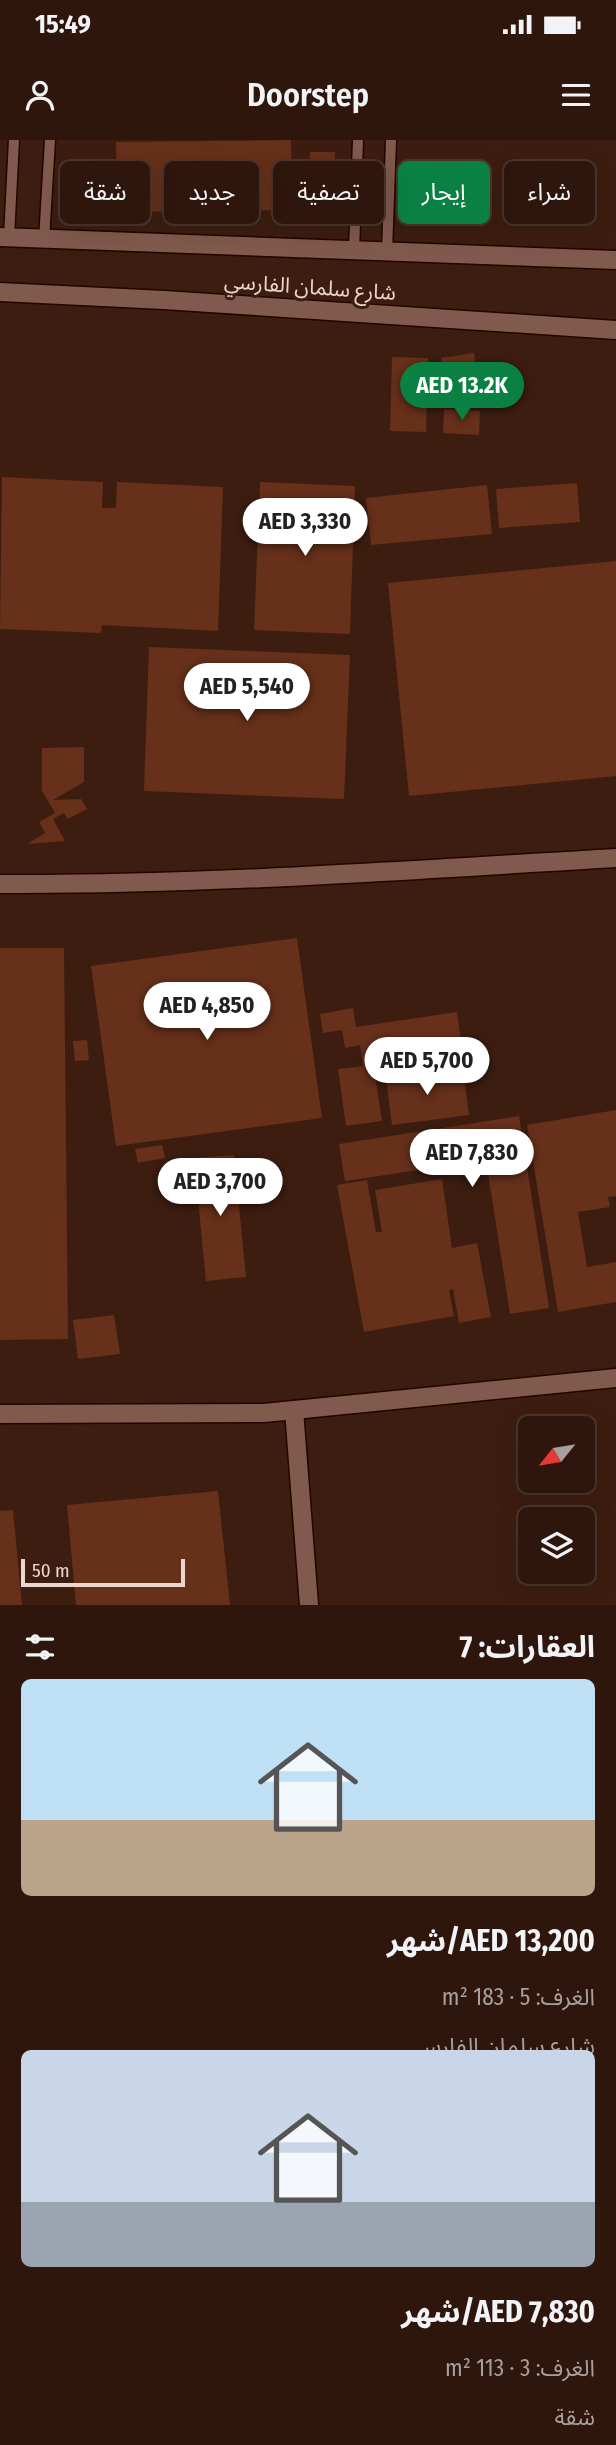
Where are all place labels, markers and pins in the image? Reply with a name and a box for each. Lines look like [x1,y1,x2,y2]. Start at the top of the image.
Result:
pin: AED 13.2K [382,362,542,422]
pin: AED 3,330 [225,498,385,558]
pin: AED 5,540 [167,664,327,723]
pin: AED 4,850 [127,982,287,1042]
pin: AED 5,700 [347,1038,507,1097]
pin: AED 7,830 [392,1130,552,1189]
pin: AED 3,700 [140,1158,300,1218]

